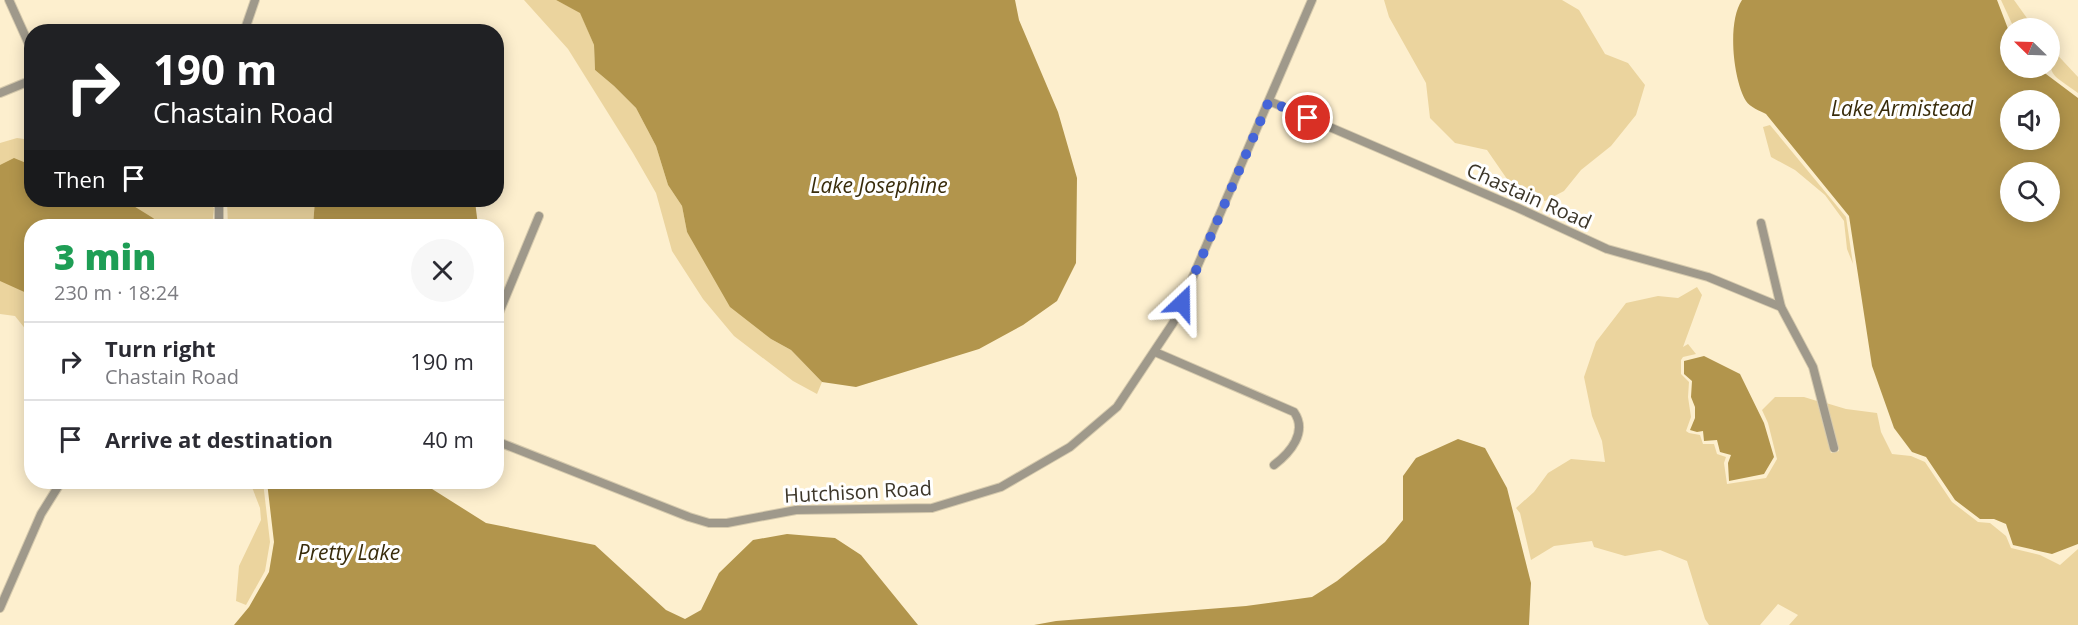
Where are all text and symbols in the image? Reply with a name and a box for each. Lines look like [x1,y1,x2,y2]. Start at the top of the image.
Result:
north arrow [2000,18,2060,78]
map controls [2000,18,2060,222]
text: 190 m [153,40,277,97]
icon: right [54,48,132,126]
button: sound [2000,90,2060,150]
pin [1282,92,1333,143]
text: Chastain Road [153,94,334,131]
water label: Lake Armistead [1831,94,1974,122]
icon: arrive [1291,101,1324,134]
street label: Chastain Road [1463,156,1596,235]
icon: arrive [117,162,150,195]
button: search [2000,162,2060,222]
text: Then [54,164,105,194]
water label: Lake Josephine [810,171,948,199]
text: 3 min [54,232,156,281]
button: close [411,239,474,302]
position arrow [1150,271,1214,335]
text: 230 m · 18:24 [54,279,179,306]
text: Turn right [105,333,216,363]
icon: right [54,345,87,378]
text: 190 m [410,346,474,376]
text: Chastain Road [105,363,239,390]
icon: arrive [54,423,87,456]
text: Arrive at destination [105,424,333,454]
text: 40 m [423,424,474,454]
street label: Hutchison Road [783,474,932,509]
water label: Pretty Lake [298,538,400,566]

